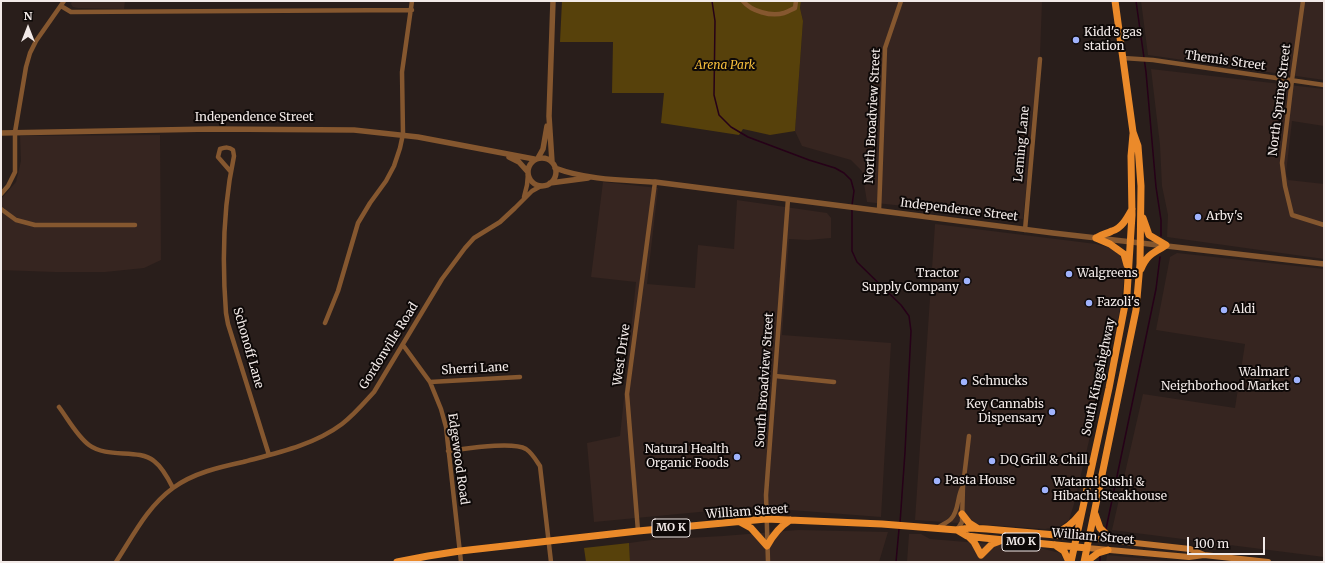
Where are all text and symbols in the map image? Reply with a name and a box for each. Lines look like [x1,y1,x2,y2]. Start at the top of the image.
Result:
north arrow [8,8,48,48]
text: N [24,9,32,23]
place label: Kidd's gas station [1084,26,1142,54]
marker: Kidd's gas station [1071,35,1081,45]
street label: North Spring Street [1266,43,1294,157]
street label: North Broadview Street [862,48,884,184]
street label: Themis Street [1184,48,1266,74]
park label: Arena Park [695,59,755,73]
street label: Leming Lane [1012,106,1032,182]
street label: Independence Street [195,111,313,125]
street label: Independence Street [899,196,1019,224]
place label: Arby's [1206,210,1243,224]
marker: Arby's [1193,212,1203,222]
place label: Tractor Supply Company [862,267,959,295]
place label: Walgreens [1077,267,1138,281]
marker: Walgreens [1064,269,1074,279]
marker: Tractor Supply Company [962,276,972,286]
place label: Fazoli's [1097,296,1140,310]
marker: Fazoli's [1084,298,1094,308]
street label: Gordonville Road [357,300,421,392]
place label: Aldi [1232,303,1256,317]
marker: Aldi [1219,305,1229,315]
street label: Schonoff Lane [230,306,266,390]
street label: South Broadview Street [753,312,777,448]
street label: South Kingshighway [1079,317,1119,437]
street label: West Drive [611,323,633,387]
street label: Sherri Lane [441,360,509,378]
place label: Walmart Neighborhood Market [1161,366,1289,394]
place label: Schnucks [972,375,1028,389]
marker: Walmart Neighborhood Market [1292,375,1302,385]
marker: Schnucks [959,377,969,387]
place label: Key Cannabis Dispensary [966,398,1044,426]
marker: Key Cannabis Dispensary [1047,407,1057,417]
street label: Edgewood Road [444,412,472,506]
place label: Natural Health Organic Foods [645,443,729,471]
marker: Natural Health Organic Foods [732,452,742,462]
place label: DQ Grill & Chill [1000,454,1088,468]
marker: DQ Grill & Chill [987,456,997,466]
place label: Pasta House [945,474,1015,488]
marker: Pasta House [932,476,942,486]
place label: Watami Sushi & Hibachi Steakhouse [1053,476,1167,504]
marker: Watami Sushi & Hibachi Steakhouse [1040,485,1050,495]
street label: William Street [705,502,789,522]
road number: MO K [652,519,690,537]
street label: William Street [1051,526,1135,548]
scale bar [1189,529,1267,555]
road number: MO K [1002,533,1040,551]
text: 100 m [1194,536,1229,551]

